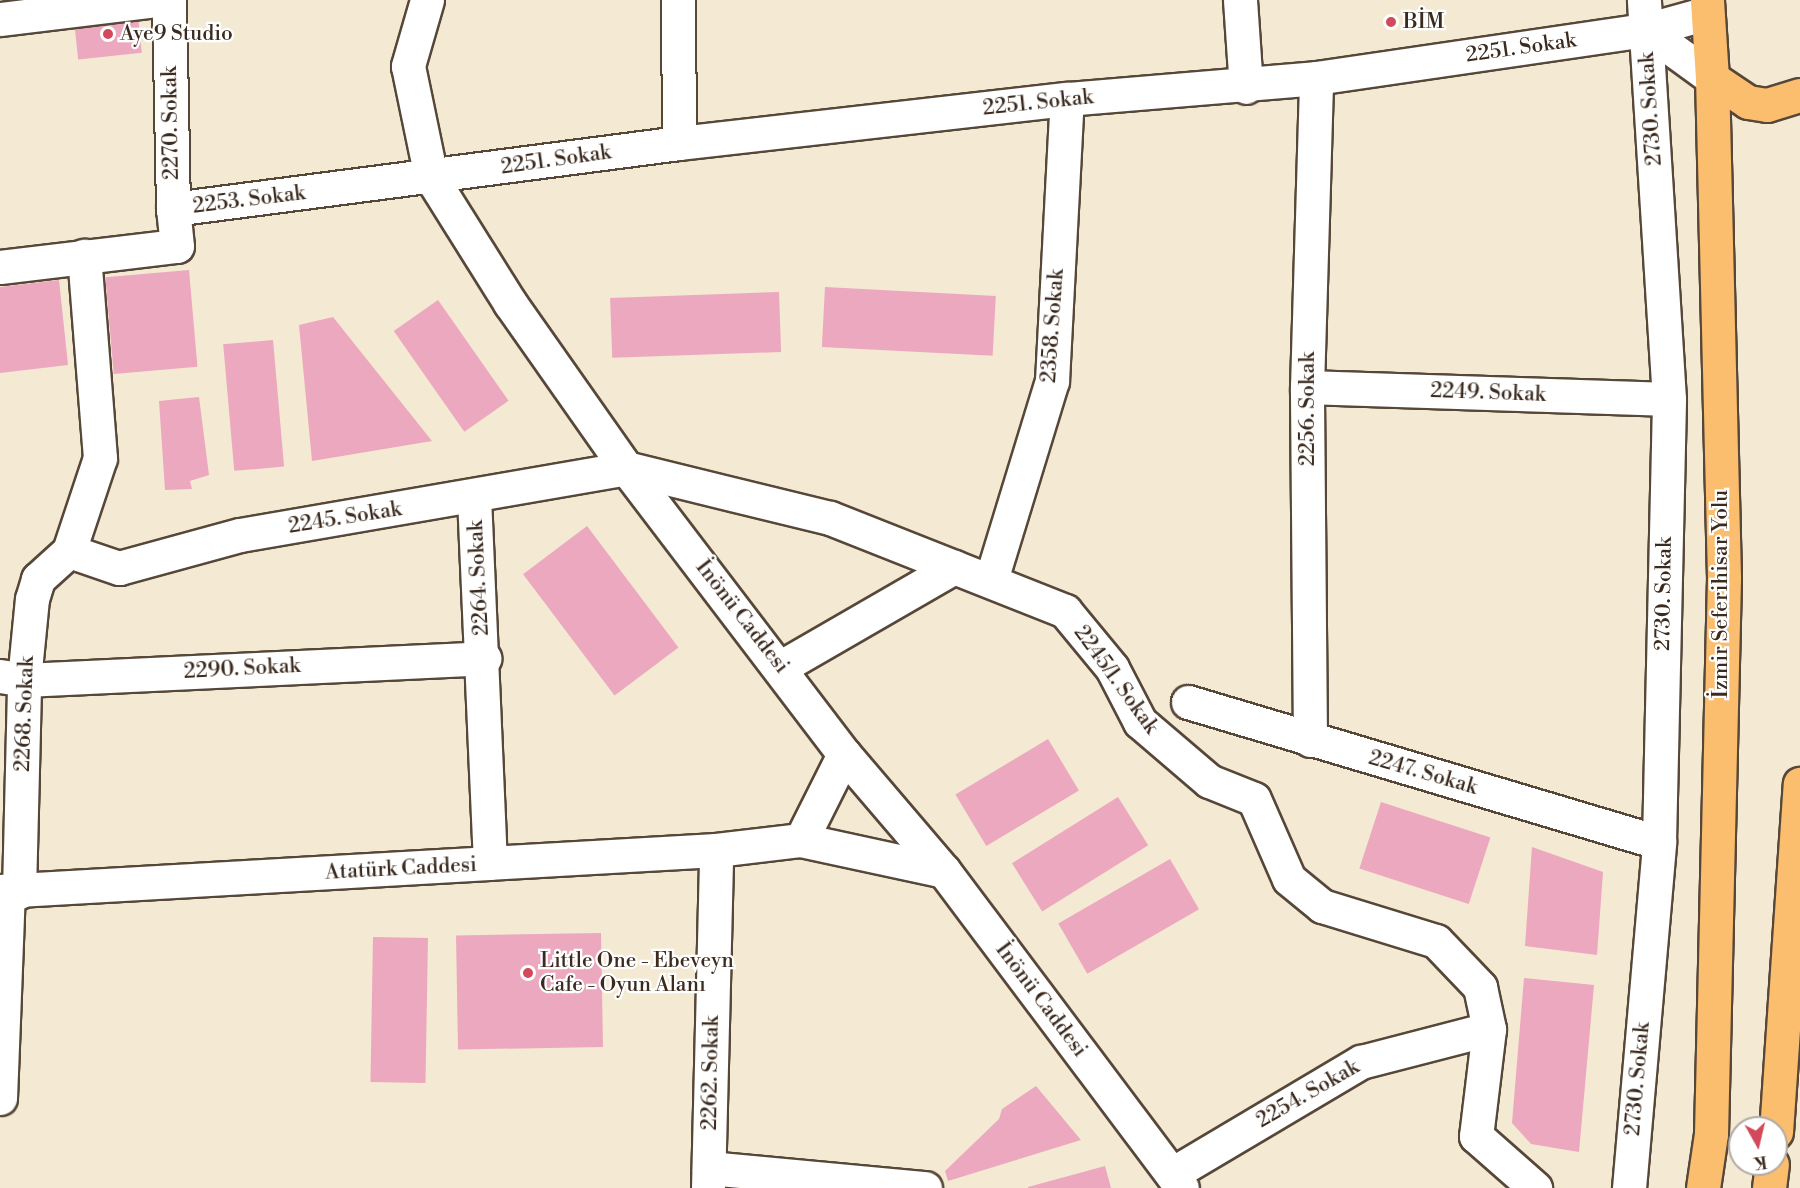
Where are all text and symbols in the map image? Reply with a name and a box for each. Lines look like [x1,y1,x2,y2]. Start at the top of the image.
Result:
place label: BİM [1403,9,1444,35]
marker: BİM [1384,15,1398,29]
place label: Aye9 Studio [120,21,233,47]
marker: Aye9 Studio [101,27,115,41]
street label: 2251. Sokak [1464,28,1578,68]
street label: 2730. Sokak [1634,51,1668,167]
street label: 2270. Sokak [157,66,185,180]
street label: 2251. Sokak [981,85,1095,121]
street label: 2251. Sokak [499,140,613,180]
street label: 2253. Sokak [191,181,307,219]
street label: 2358. Sokak [1036,268,1070,384]
street label: 2256. Sokak [1295,352,1321,466]
street label: 2249. Sokak [1430,378,1546,408]
street label: İzmir Seferihisar Yolu [1708,490,1734,698]
street label: 2245. Sokak [287,497,403,539]
street label: 2264. Sokak [463,520,495,636]
street label: 2730. Sokak [1650,537,1678,651]
street label: İnönü Caddesi [690,555,794,679]
street label: 2245/1. Sokak [1068,621,1164,739]
street label: 2290. Sokak [183,653,301,685]
street label: 2268. Sokak [10,656,40,772]
street label: 2247. Sokak [1366,745,1480,801]
street label: Atatürk Caddesi [324,852,478,886]
street label: İnönü Caddesi [990,938,1092,1062]
place label: Little One - Ebeveyn Cafe - Oyun Alanı [540,948,734,998]
marker: Little One - Ebeveyn Cafe - Oyun Alanı [521,966,535,980]
street label: 2262. Sokak [697,1015,725,1131]
street label: 2730. Sokak [1620,1021,1656,1137]
street label: 2254. Sokak [1252,1054,1364,1134]
north arrow [1728,1116,1788,1176]
text: K [1752,1151,1768,1173]

